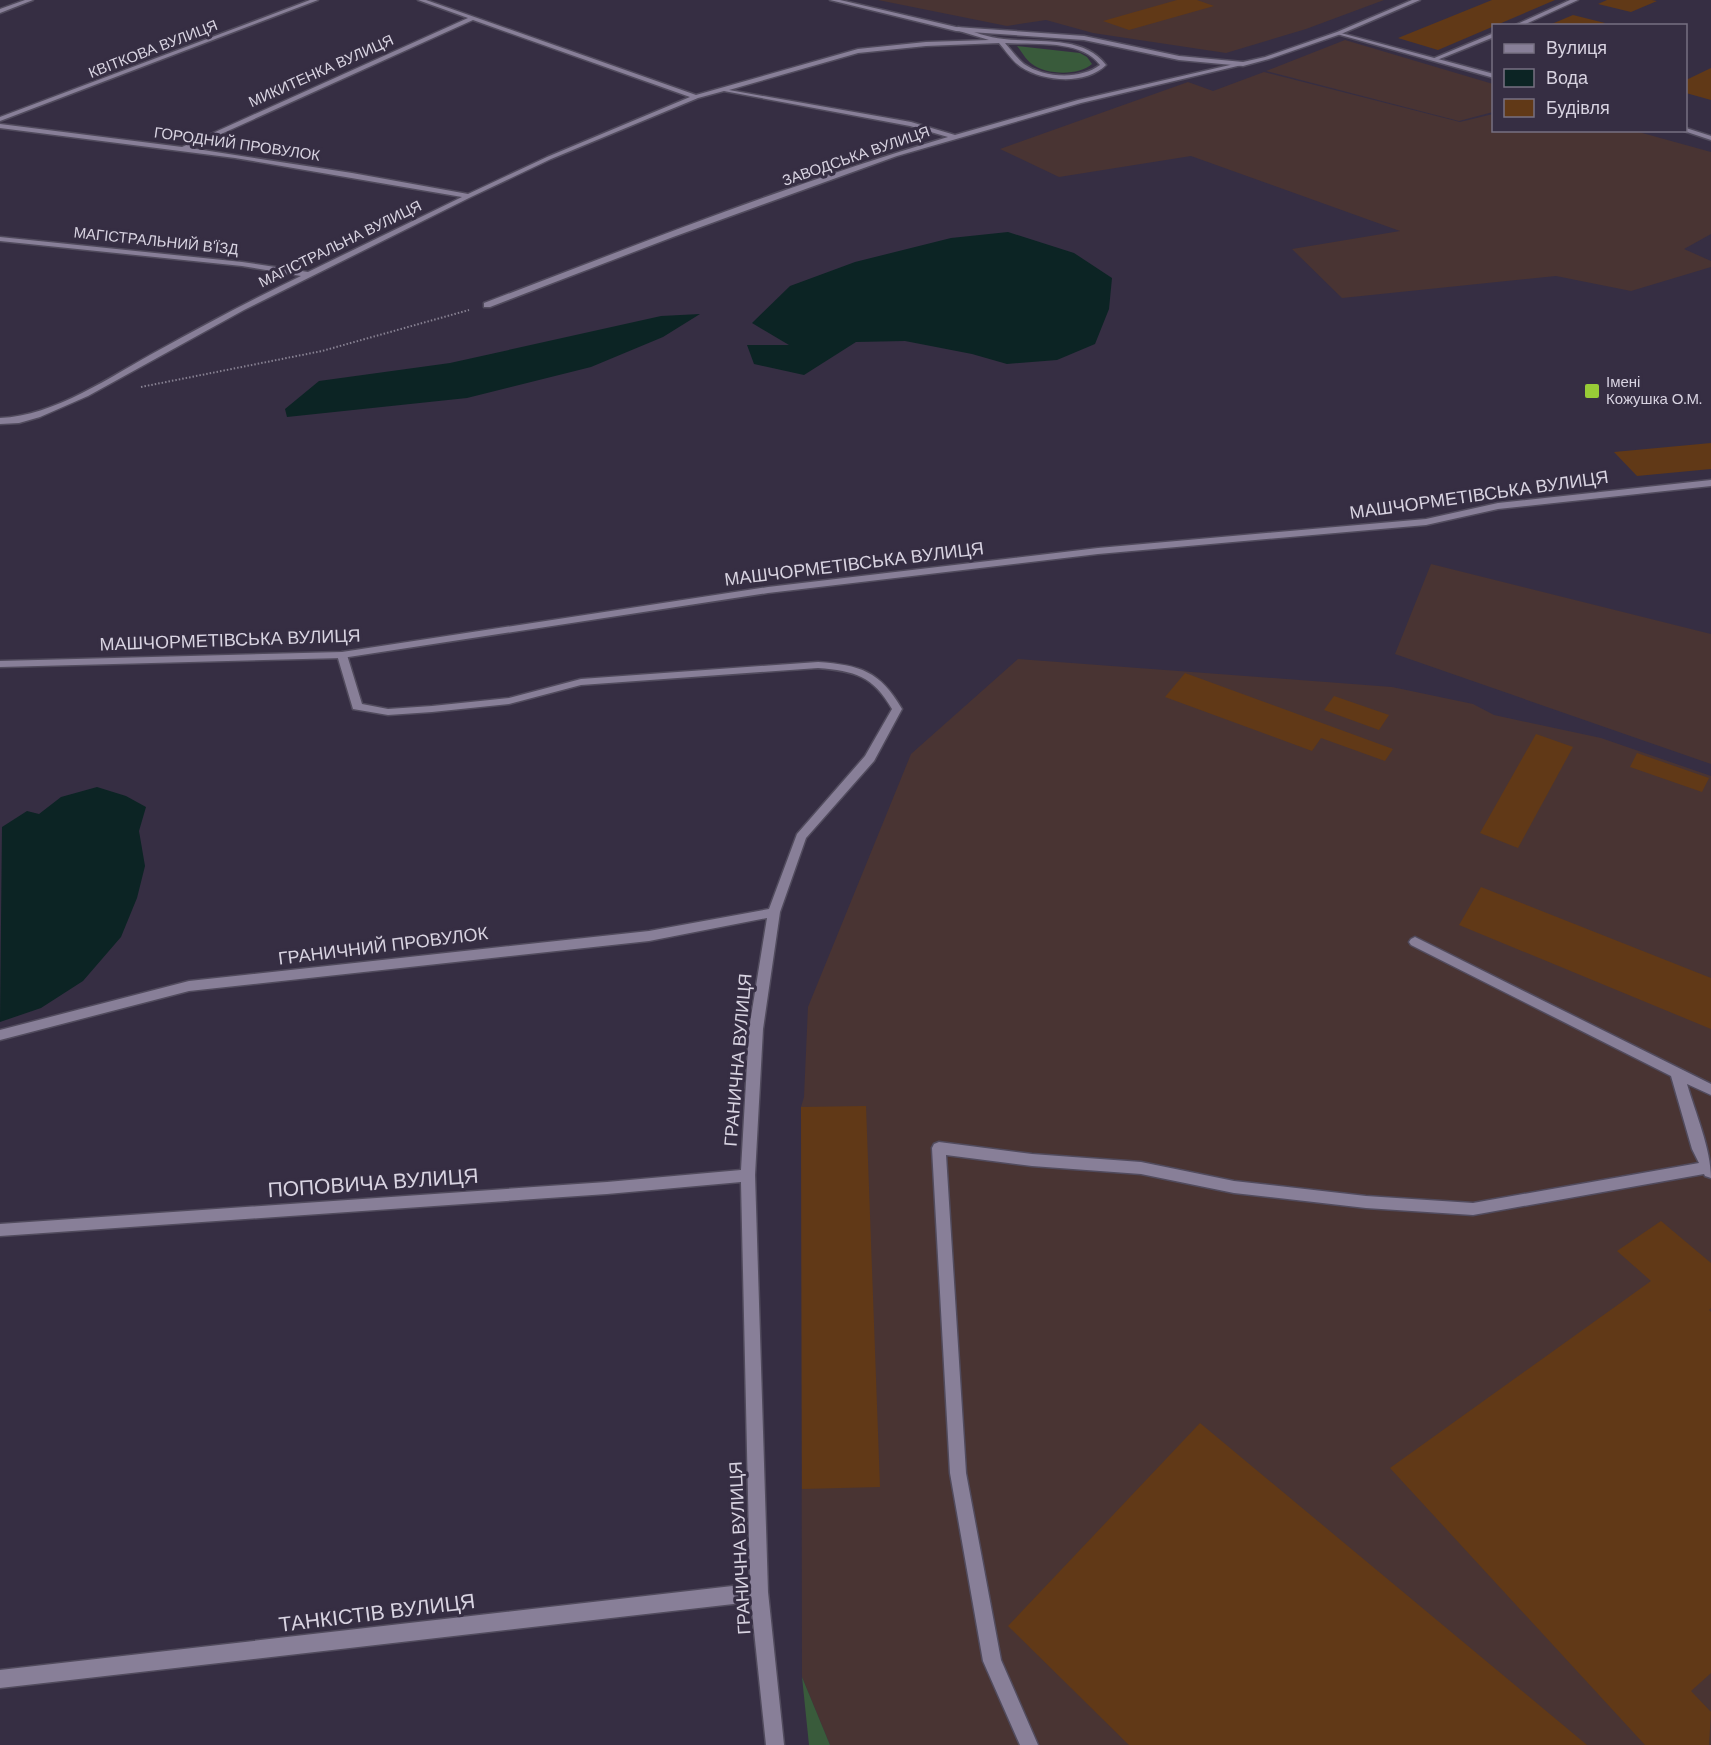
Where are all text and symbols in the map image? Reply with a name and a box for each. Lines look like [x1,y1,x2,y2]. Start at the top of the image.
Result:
street label: КВІТКОВА ВУЛИЦЯ [86,15,220,83]
legend [1492,24,1687,132]
street label: МИКИТЕНКА ВУЛИЦЯ [245,30,397,112]
text: Вулиця [1546,36,1607,60]
text: Вода [1546,66,1589,90]
text: Будівля [1546,96,1610,120]
street label: ЗАВОДСЬКА ВУЛИЦЯ [780,121,932,191]
street label: ГОРОДНИЙ ПРОВУЛОК [153,122,322,166]
street label: МАГІСТРАЛЬНА ВУЛИЦЯ [255,196,425,292]
street label: МАГІСТРАЛЬНИЙ В'ЇЗД [73,222,239,260]
place label: Імені Кожушка О.М. [1606,372,1702,409]
marker: Імені Кожушка О.М. [1583,382,1601,400]
street label: МАШЧОРМЕТІВСЬКА ВУЛИЦЯ [1348,465,1610,525]
street label: МАШЧОРМЕТІВСЬКА ВУЛИЦЯ [723,536,985,592]
street label: МАШЧОРМЕТІВСЬКА ВУЛИЦЯ [99,623,361,657]
street label: ГРАНИЧНИЙ ПРОВУЛОК [277,921,490,971]
street label: ГРАНИЧНА ВУЛИЦЯ [718,972,758,1148]
street label: ПОПОВИЧА ВУЛИЦЯ [267,1162,479,1204]
street label: ГРАНИЧНА ВУЛИЦЯ [723,1461,757,1635]
street label: ТАНКІСТІВ ВУЛИЦЯ [277,1587,477,1639]

